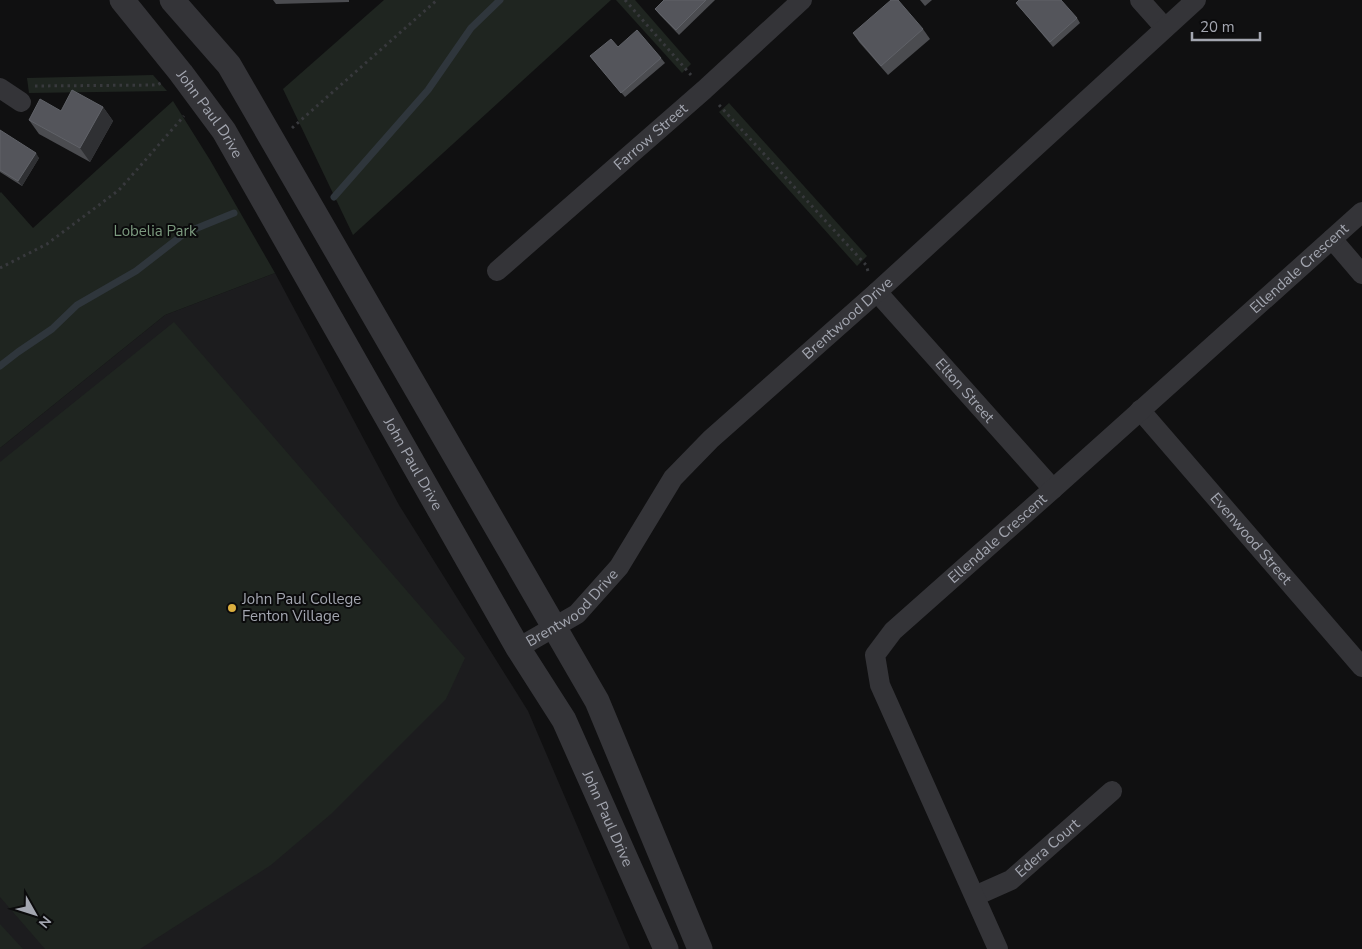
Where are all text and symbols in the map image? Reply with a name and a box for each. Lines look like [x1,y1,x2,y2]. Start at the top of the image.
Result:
scale bar [1192,10,1260,42]
text: 20 m [1200,17,1235,37]
street label: John Paul Drive [171,65,247,162]
street label: Farrow Street [609,98,692,175]
street label: Ellendale Crescent [1245,218,1353,318]
park label: Lobelia Park [114,221,197,241]
street label: Brentwood Drive [798,272,897,364]
street label: Elton Street [931,354,1000,427]
street label: John Paul Drive [379,413,448,514]
street label: Evenwood Street [1206,488,1297,589]
street label: Ellendale Crescent [943,489,1052,588]
street label: Brentwood Drive [522,565,623,651]
place label: John Paul College Fenton Village [241,589,361,626]
marker: John Paul College Fenton Village [226,602,238,614]
street label: John Paul Drive [577,766,638,870]
street label: Edera Court [1011,813,1085,882]
north arrow [10,889,60,939]
text: N [34,912,55,932]

